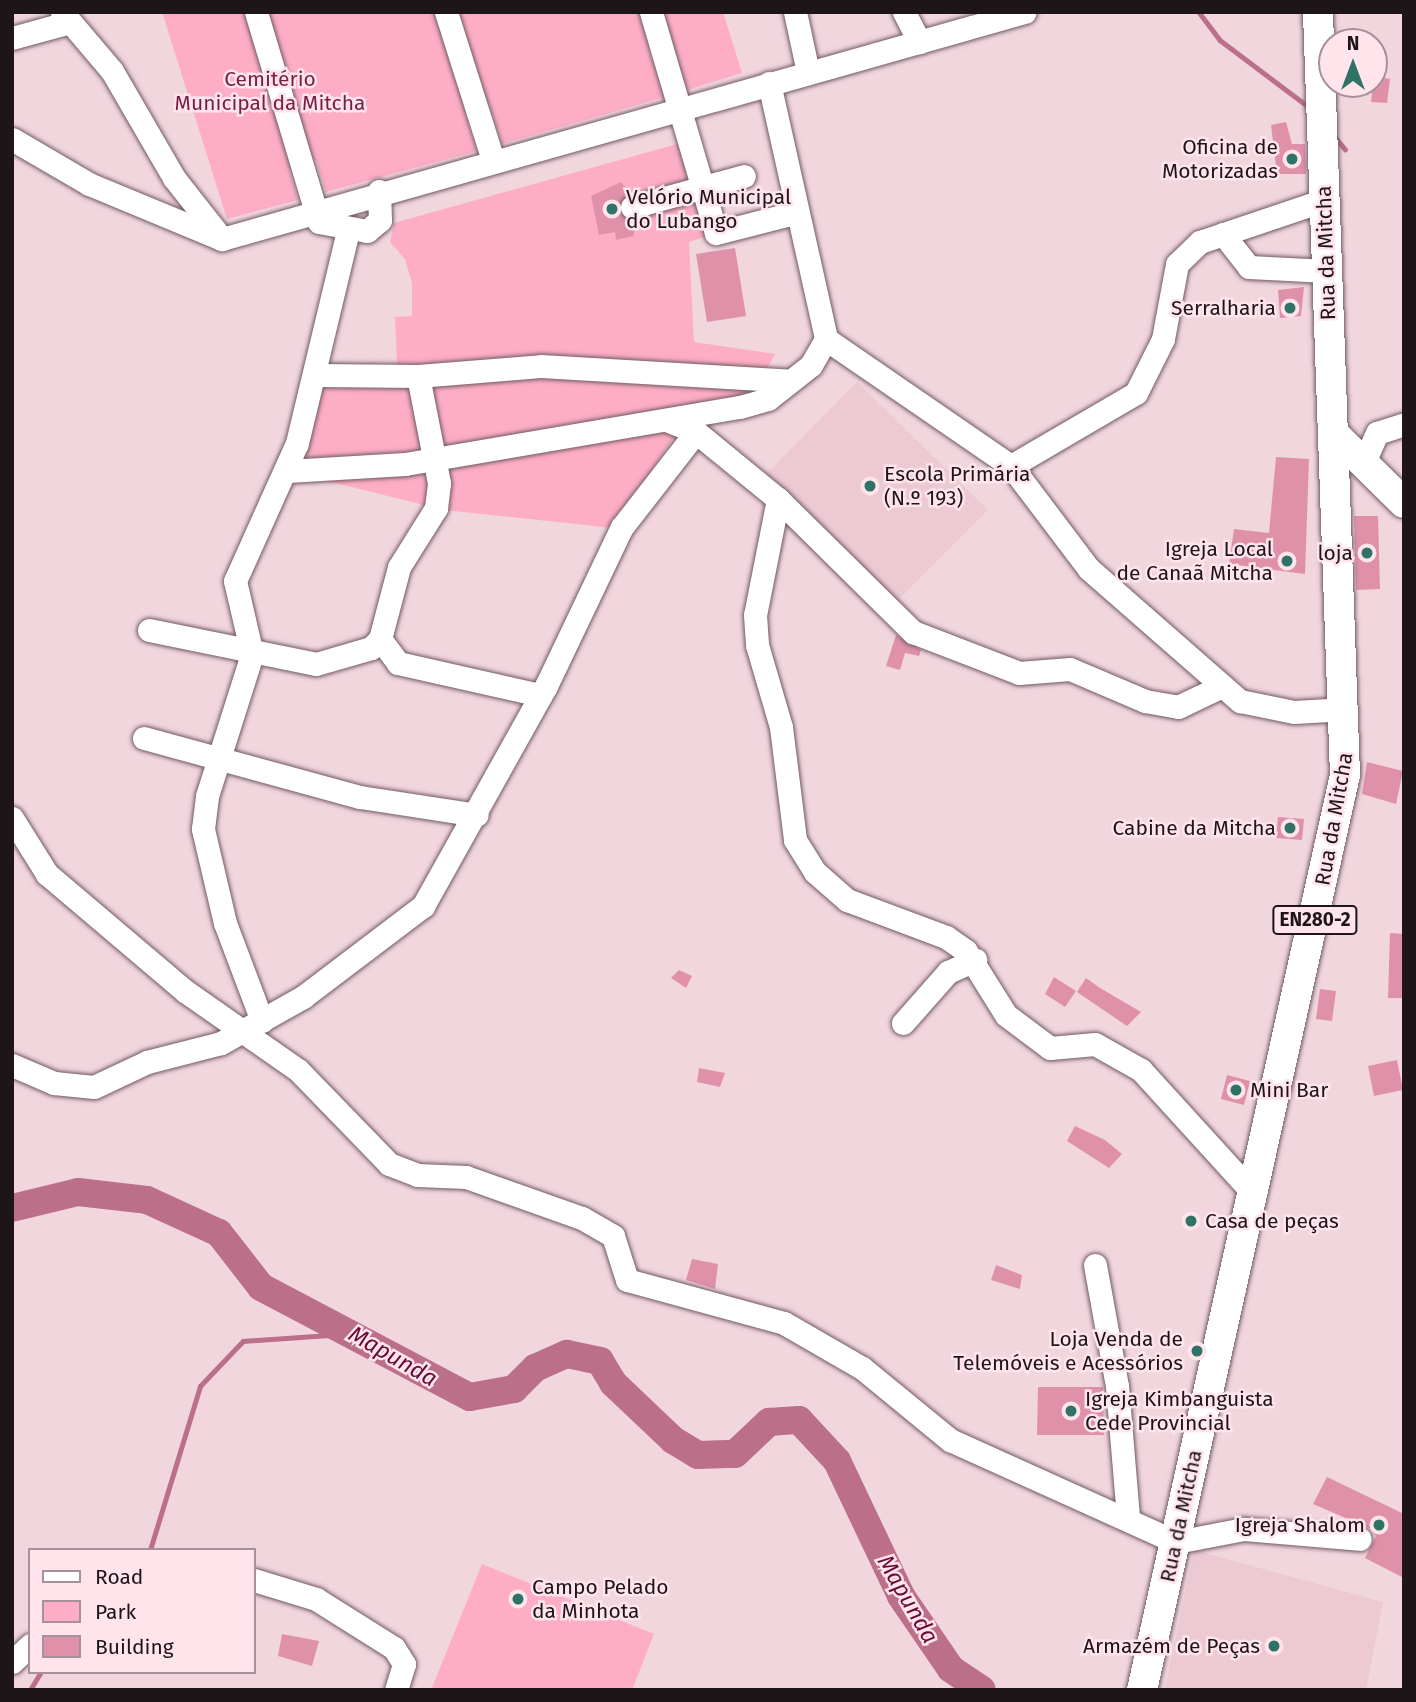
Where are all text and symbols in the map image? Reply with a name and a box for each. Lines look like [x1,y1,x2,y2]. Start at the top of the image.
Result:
north arrow [1318,28,1388,98]
text: N [1347,32,1359,55]
park label: Cemitério Municipal da Mitcha [175,66,365,116]
place label: Oficina de Motorizadas [1162,134,1278,184]
marker: Oficina de Motorizadas [1284,151,1300,167]
place label: Velório Municipal do Lubango [626,184,791,234]
street label: Rua da Mitcha [1311,185,1341,321]
marker: Velório Municipal do Lubango [604,201,620,217]
place label: Serralharia [1171,295,1276,321]
marker: Serralharia [1282,300,1298,316]
place label: Escola Primária (N.º 193) [884,461,1031,511]
marker: Escola Primária (N.º 193) [862,478,878,494]
place label: Igreja Local de Canaã Mitcha [1117,536,1273,586]
place label: loja [1317,540,1353,566]
marker: loja [1359,545,1375,561]
marker: Igreja Local de Canaã Mitcha [1279,553,1295,569]
street label: Rua da Mitcha [1310,750,1358,888]
place label: Cabine da Mitcha [1112,815,1276,841]
marker: Cabine da Mitcha [1282,820,1298,836]
road number: EN280-2 [1271,904,1359,936]
place label: Mini Bar [1250,1077,1328,1103]
marker: Mini Bar [1228,1082,1244,1098]
place label: Casa de peças [1205,1208,1339,1234]
marker: Casa de peças [1183,1213,1199,1229]
water label: Mapunda [344,1320,442,1392]
place label: Loja Venda de Telemóveis e Acessórios [953,1326,1183,1376]
marker: Loja Venda de Telemóveis e Acessórios [1189,1343,1205,1359]
place label: Igreja Kimbanguista Cede Provincial [1085,1386,1274,1436]
marker: Igreja Kimbanguista Cede Provincial [1063,1403,1079,1419]
street label: Rua da Mitcha [1155,1447,1207,1585]
place label: Igreja Shalom [1235,1512,1365,1538]
marker: Igreja Shalom [1371,1517,1387,1533]
legend [28,1548,256,1674]
water label: Mapunda [872,1550,944,1648]
text: Road [95,1564,143,1590]
place label: Campo Pelado da Minhota [532,1574,669,1624]
marker: Campo Pelado da Minhota [510,1591,526,1607]
text: Park [95,1599,136,1625]
place label: Armazém de Peças [1083,1633,1260,1659]
text: Building [95,1634,174,1660]
marker: Armazém de Peças [1266,1638,1282,1654]

